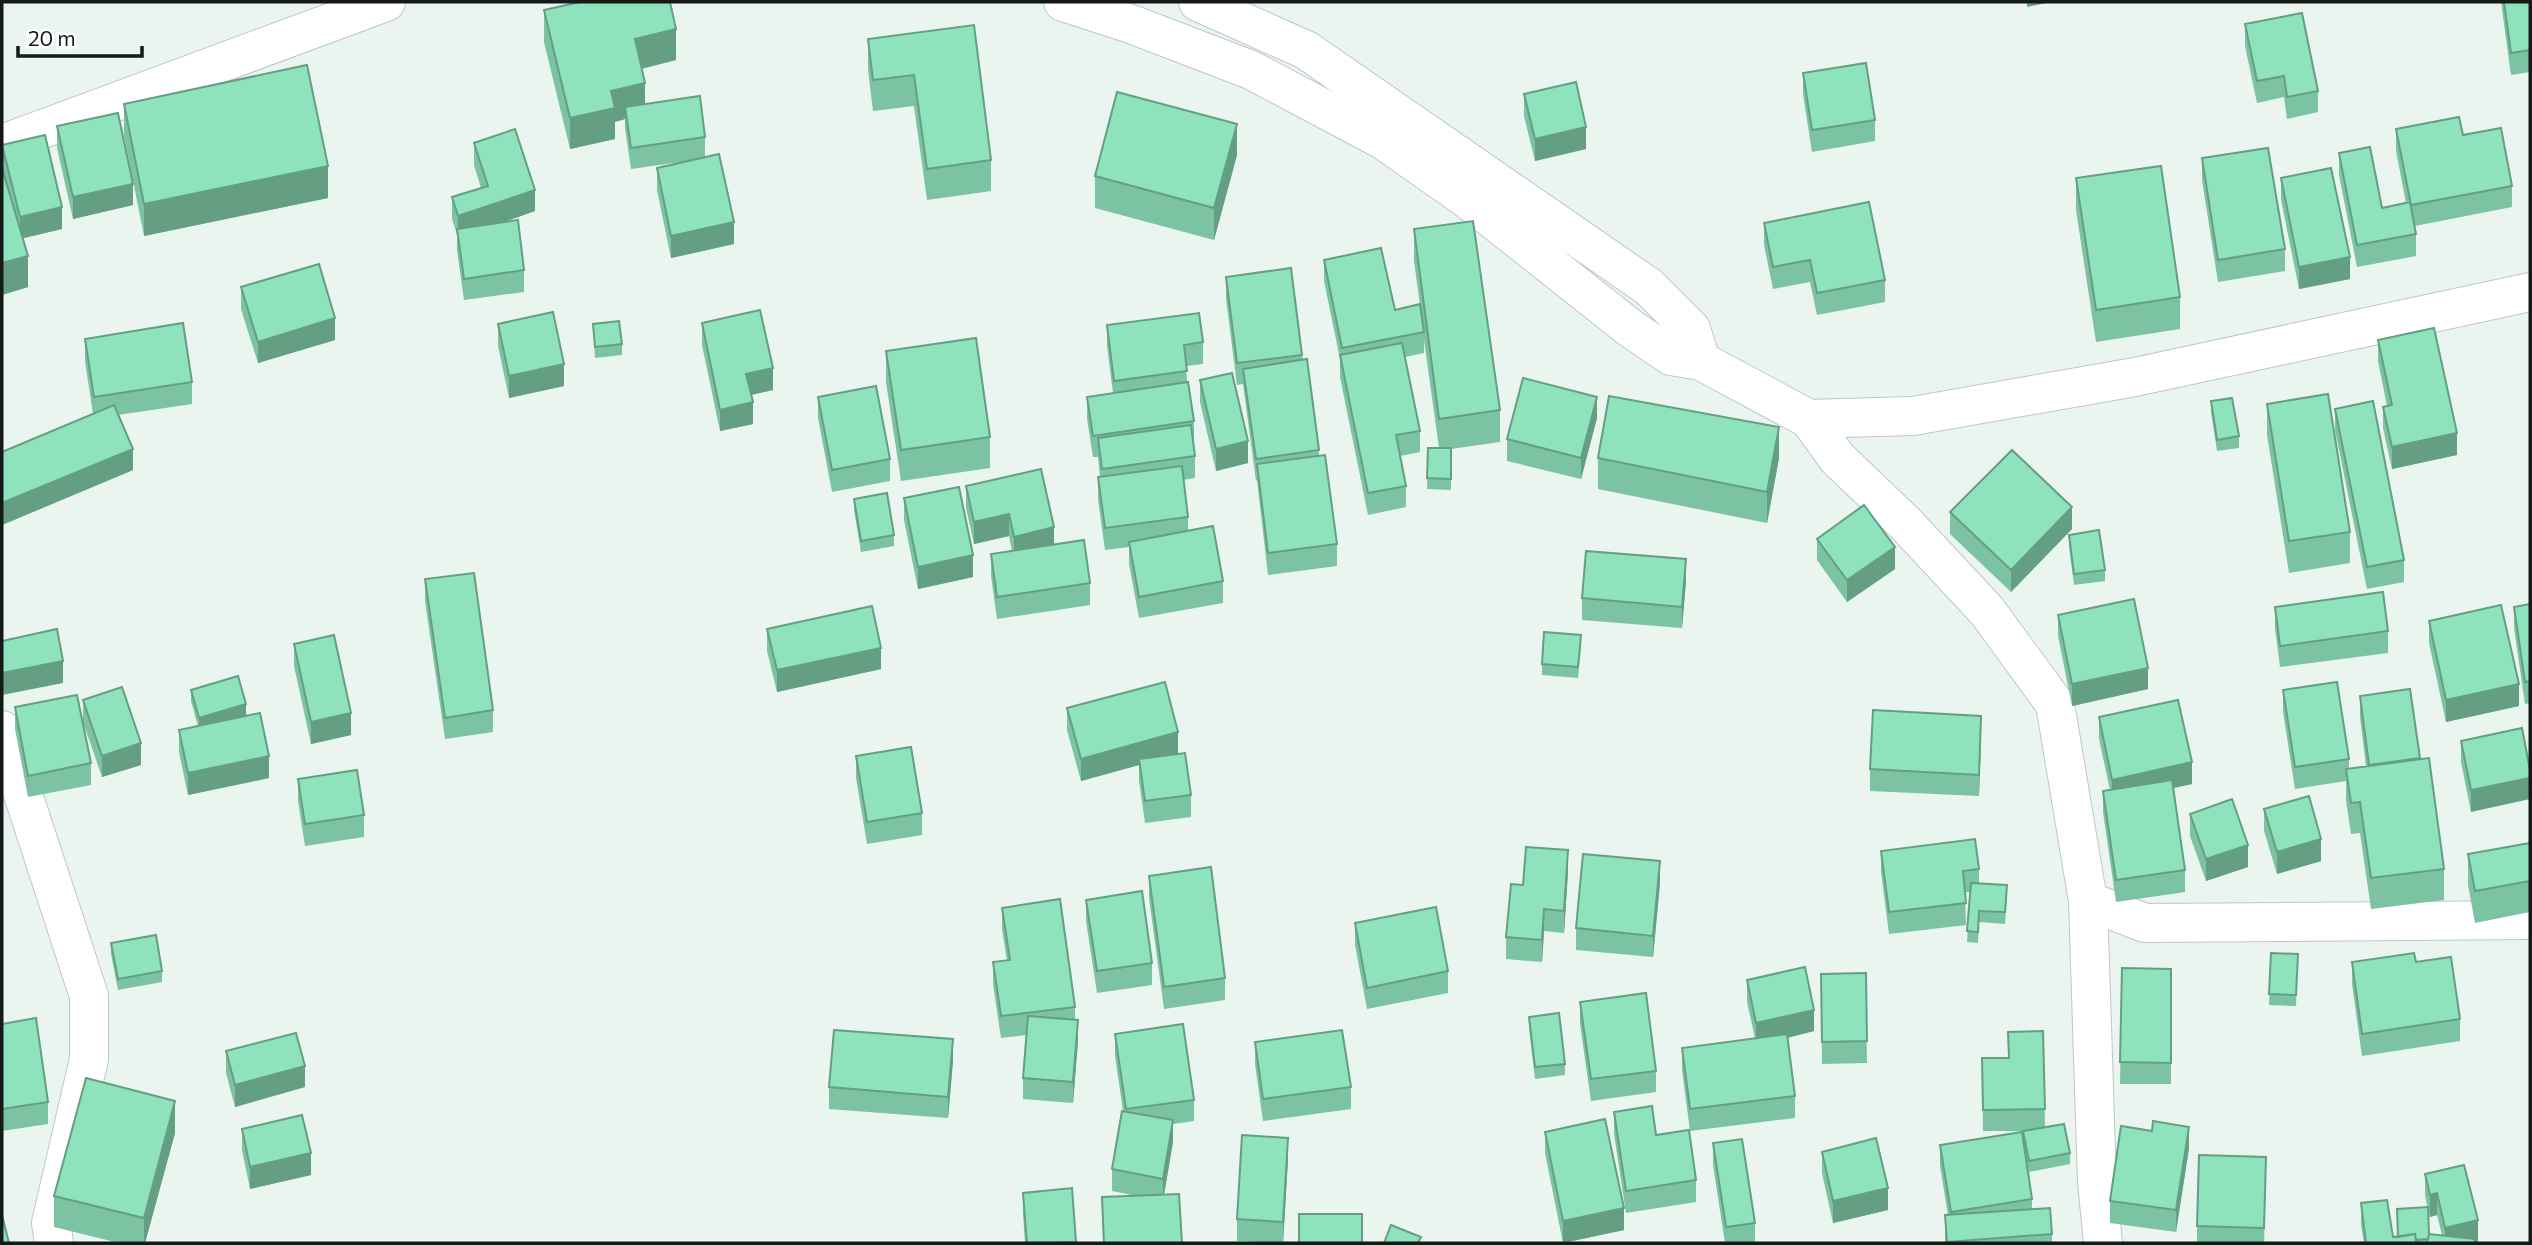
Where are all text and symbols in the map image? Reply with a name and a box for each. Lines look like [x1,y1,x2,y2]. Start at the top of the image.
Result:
scale bar [18,14,142,58]
text: 20 m [28,25,76,50]

